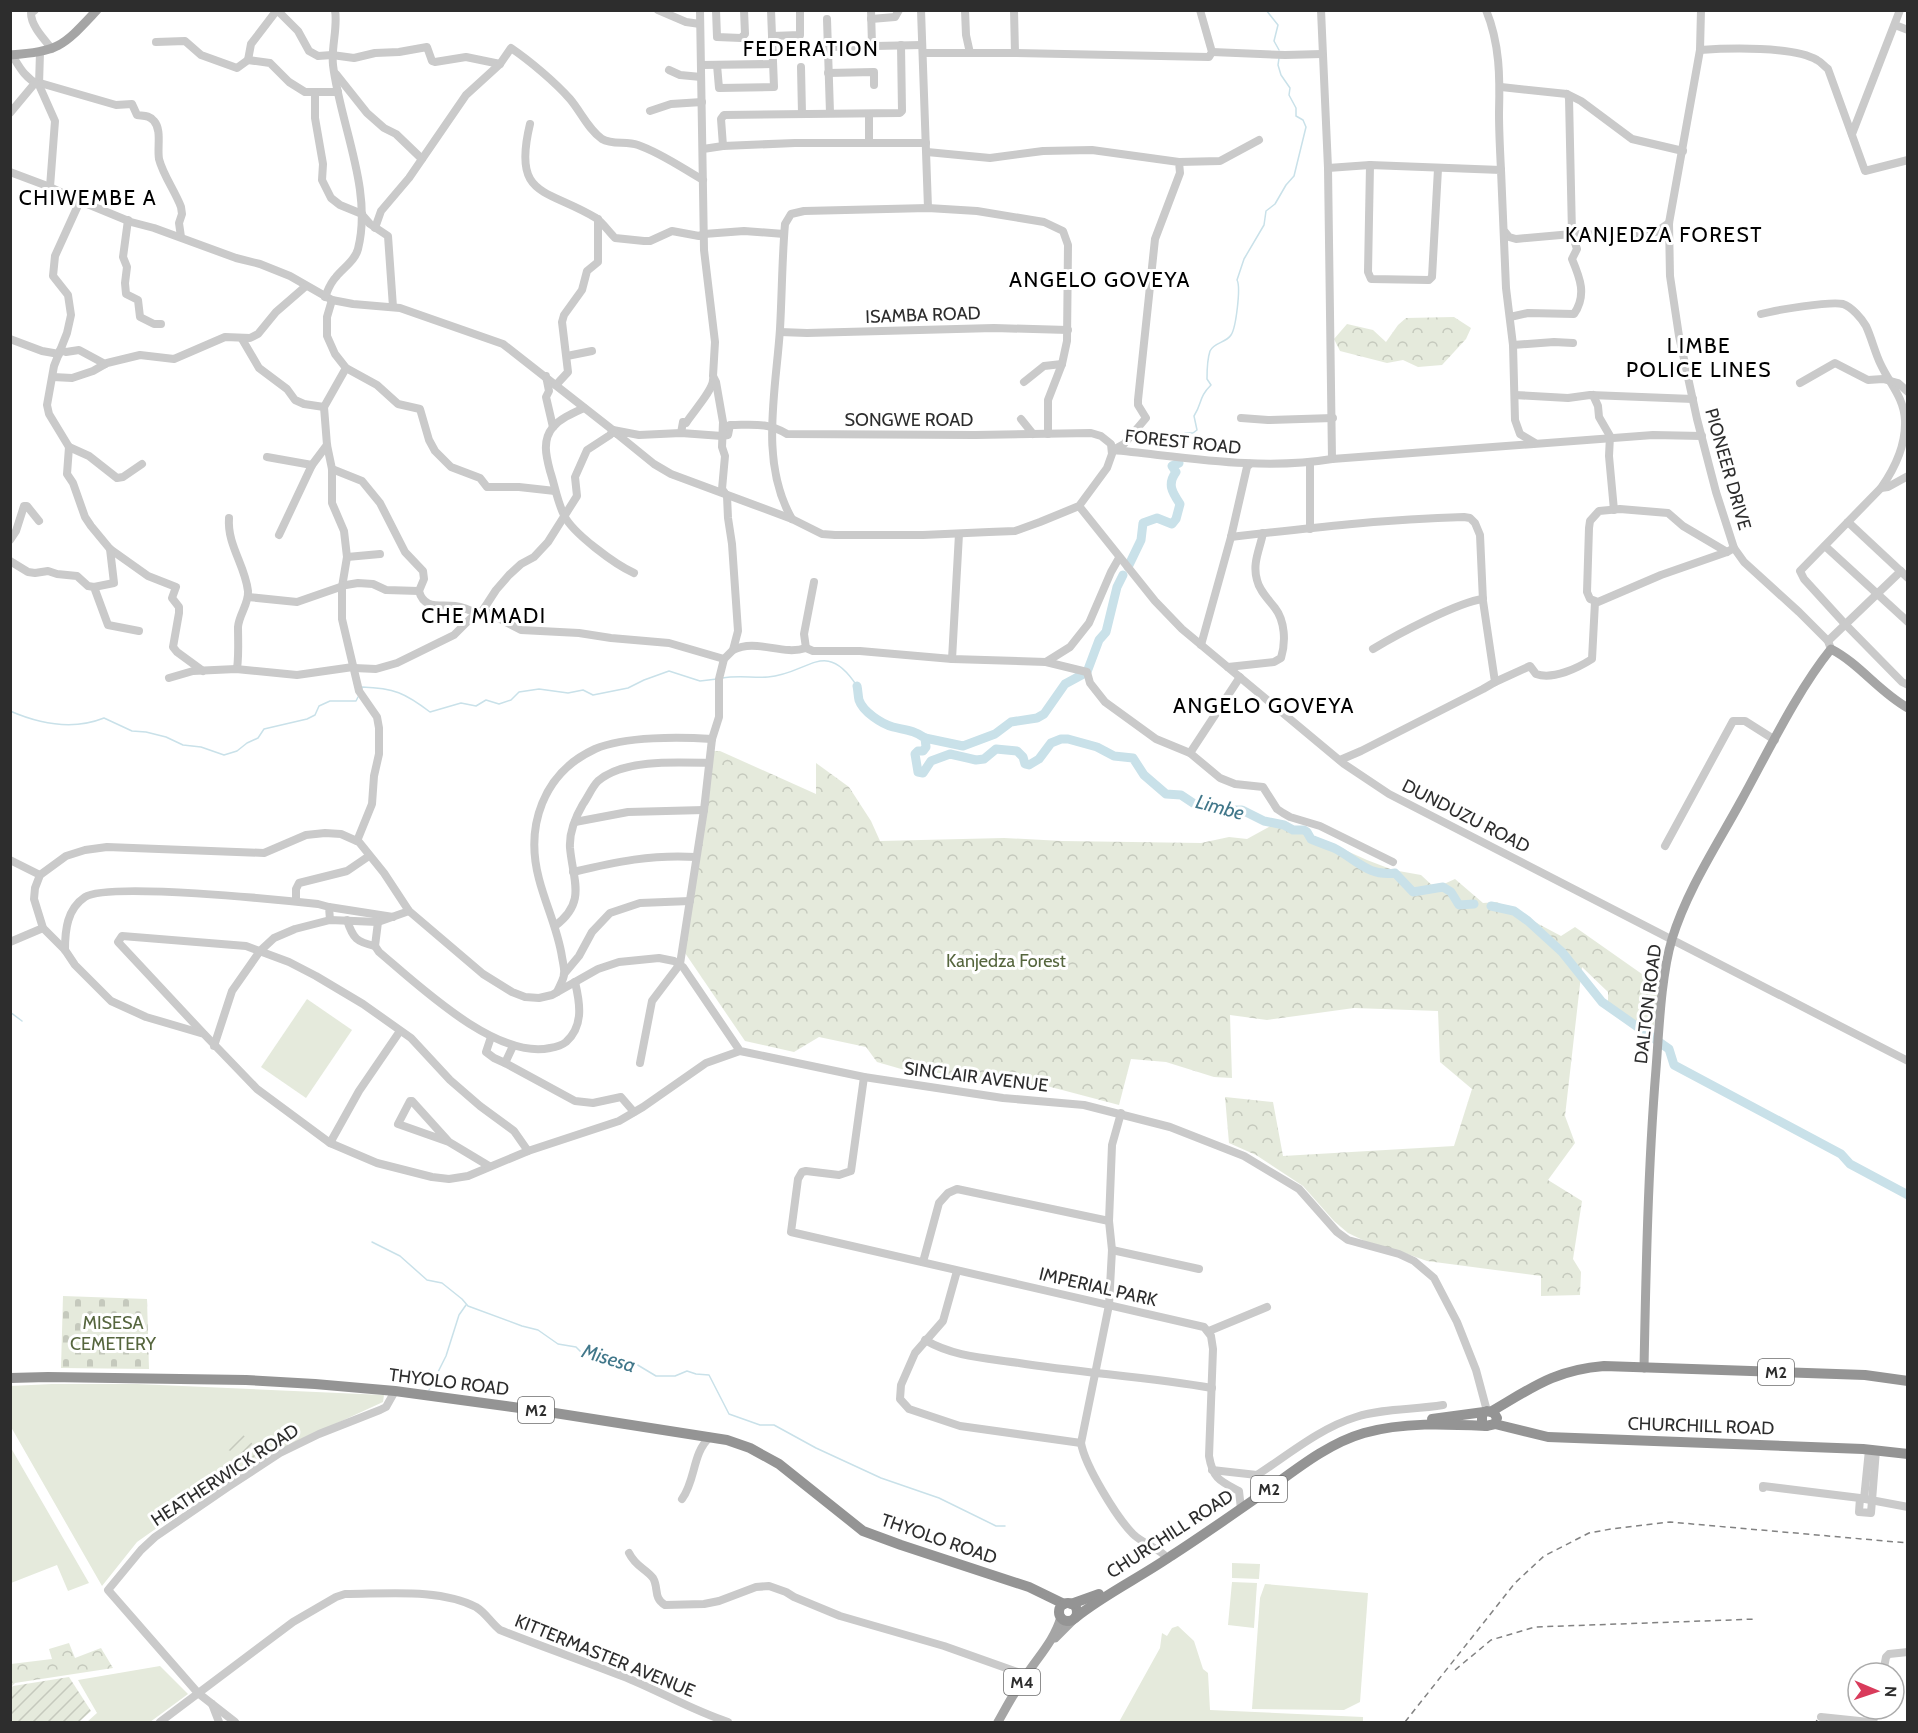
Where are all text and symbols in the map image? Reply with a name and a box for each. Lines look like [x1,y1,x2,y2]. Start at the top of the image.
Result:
district label: FEDERATION [743,36,879,61]
district label: CHIWEMBE A [19,185,157,210]
district label: KANJEDZA FOREST [1565,222,1763,247]
district label: ANGELO GOVEYA [1009,267,1191,292]
street label: ISAMBA ROAD [865,302,981,328]
district label: LIMBE POLICE LINES [1626,333,1772,382]
street label: PIONEER DRIVE [1700,406,1756,532]
street label: SONGWE ROAD [845,409,973,431]
street label: FOREST ROAD [1124,425,1242,459]
district label: CHE MMADI [421,603,547,628]
district label: ANGELO GOVEYA [1173,693,1355,718]
street label: DUNDUZU ROAD [1398,774,1534,858]
water label: Limbe [1193,789,1247,825]
street label: DALTON ROAD [1630,943,1666,1065]
park label: Kanjedza Forest [946,950,1066,972]
street label: SINCLAIR AVENUE [903,1057,1049,1097]
street label: IMPERIAL PARK [1037,1263,1160,1311]
park label: MISESA CEMETERY [70,1312,157,1355]
water label: Misesa [578,1338,639,1377]
road number: M2 [1758,1359,1794,1385]
street label: THYOLO ROAD [388,1364,510,1400]
road number: M2 [518,1397,554,1423]
street label: CHURCHILL ROAD [1627,1412,1775,1440]
street label: HEATHERWICK ROAD [147,1419,303,1531]
road number: M2 [1251,1476,1287,1502]
street label: CHURCHILL ROAD [1102,1485,1238,1583]
street label: THYOLO ROAD [878,1509,1000,1569]
street label: KITTERMASTER AVENUE [512,1610,698,1702]
north arrow [1846,1661,1906,1721]
road number: M4 [1004,1669,1040,1695]
text: N [1881,1686,1900,1697]

